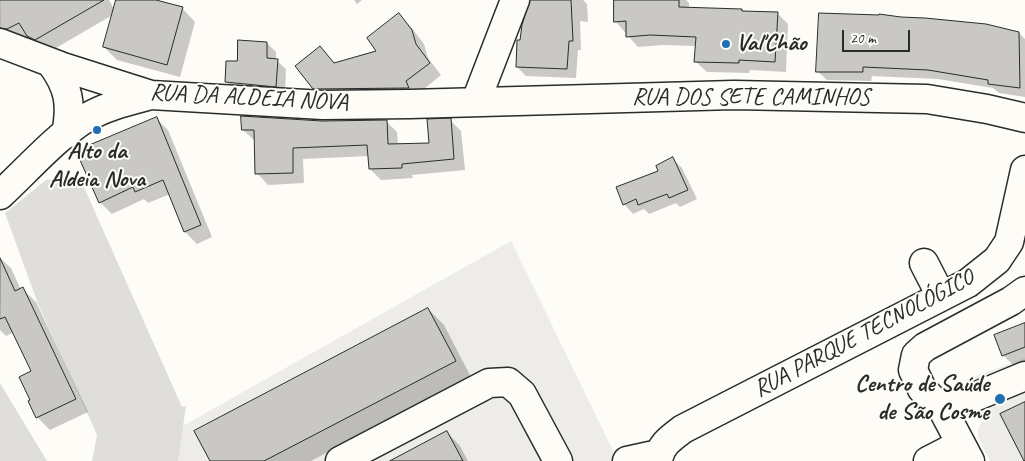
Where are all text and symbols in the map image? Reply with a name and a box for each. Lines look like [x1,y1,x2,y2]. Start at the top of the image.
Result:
scale bar [845,20,912,52]
text: 20 m [850,29,876,48]
place label: Val'Chão [736,30,806,58]
marker: Val'Chão [720,38,732,50]
street label: RUA DA ALDEIA NOVA [149,78,349,118]
street label: RUA DOS SETE CAMINHOS [632,84,870,112]
marker: Alto da Aldeia Nova [91,124,103,136]
place label: Alto da Aldeia Nova [49,138,145,194]
street label: RUA PARQUE TECNOLÓGICO [749,264,979,404]
place label: Centro de Saúde de São Cosme [855,371,989,427]
marker: Centro de Saúde de São Cosme [993,392,1007,406]

